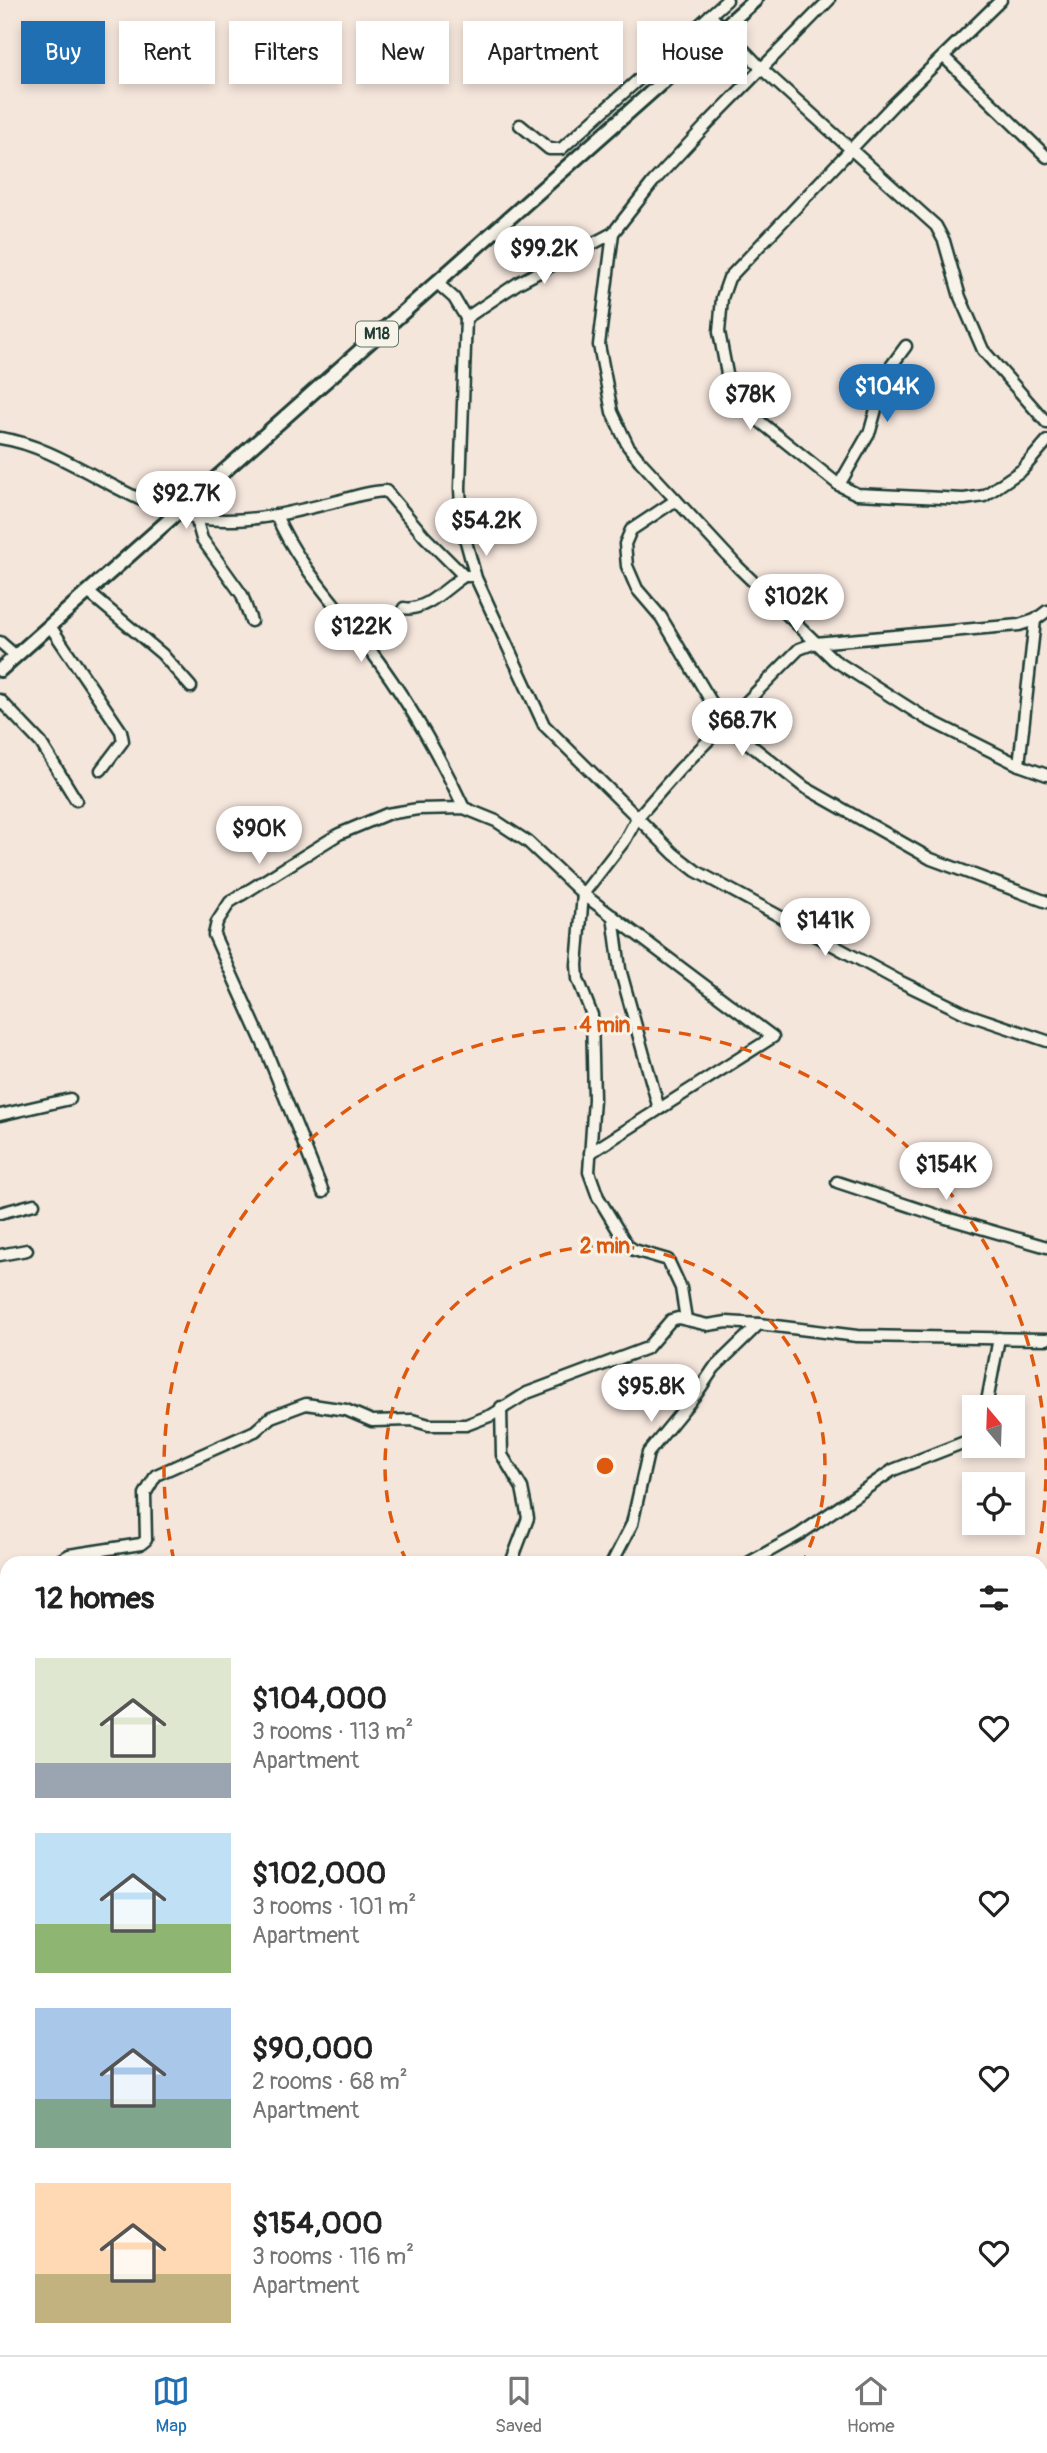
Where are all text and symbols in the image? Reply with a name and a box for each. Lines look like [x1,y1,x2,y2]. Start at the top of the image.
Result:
chip: Buy [21,21,105,84]
chip: Rent [119,21,215,84]
chip: Filters [229,21,342,84]
chip: New [356,21,449,84]
chip: Apartment [463,21,623,84]
chip: House [637,21,747,84]
pin: $99.2K [487,226,601,286]
text: $99.2K [510,234,578,263]
road number: M18 [356,322,398,346]
pin: $104K [838,364,936,424]
pin: $78K [709,372,791,432]
text: $104K [855,372,919,401]
text: $78K [725,380,775,409]
pin: $92.7K [129,472,243,531]
text: $92.7K [152,479,220,508]
pin: $54.2K [429,498,543,558]
text: $54.2K [451,506,521,535]
pin: $102K [747,574,845,634]
text: $102K [764,582,828,611]
pin: $122K [312,604,410,664]
text: $122K [330,612,392,641]
pin: $68.7K [685,698,799,758]
text: $68.7K [708,706,776,735]
pin: $90K [218,806,300,866]
text: $90K [232,814,286,843]
pin: $141K [776,898,874,958]
text: $141K [796,906,854,935]
text: 4 min [580,1012,631,1039]
pin: $154K [897,1142,995,1202]
text: $154K [915,1150,977,1179]
text: 2 min [580,1233,630,1260]
pin: $95.8K [594,1364,708,1424]
text: $95.8K [617,1372,685,1401]
north arrow [962,1395,1026,1458]
map controls [962,1395,1025,1535]
centre of rings [593,1454,617,1478]
button: locate [962,1472,1025,1535]
icon: filters [975,1579,1013,1617]
text: 12 homes [35,1580,154,1617]
text: $104,000 [252,1680,387,1717]
icon: home [91,1686,175,1770]
icon: heart [975,1709,1013,1747]
text: 3 rooms · 113 m² [252,1717,413,1746]
text: Apartment [252,1746,359,1775]
text: $102,000 [252,1855,386,1892]
icon: home [91,1861,175,1945]
icon: heart [975,1884,1013,1922]
text: 3 rooms · 101 m² [252,1892,416,1921]
text: Apartment [252,1921,359,1950]
text: $90,000 [252,2030,373,2067]
icon: home [91,2036,175,2120]
icon: heart [975,2059,1013,2097]
text: 2 rooms · 68 m² [252,2067,408,2096]
text: Apartment [252,2096,359,2125]
text: $154,000 [252,2205,383,2242]
icon: home [91,2211,175,2295]
icon: heart [975,2234,1013,2272]
text: 3 rooms · 116 m² [252,2242,414,2271]
text: Apartment [252,2271,359,2300]
tab: Map [152,2372,190,2438]
tab: Saved [495,2372,542,2438]
tab: Home [847,2372,895,2438]

